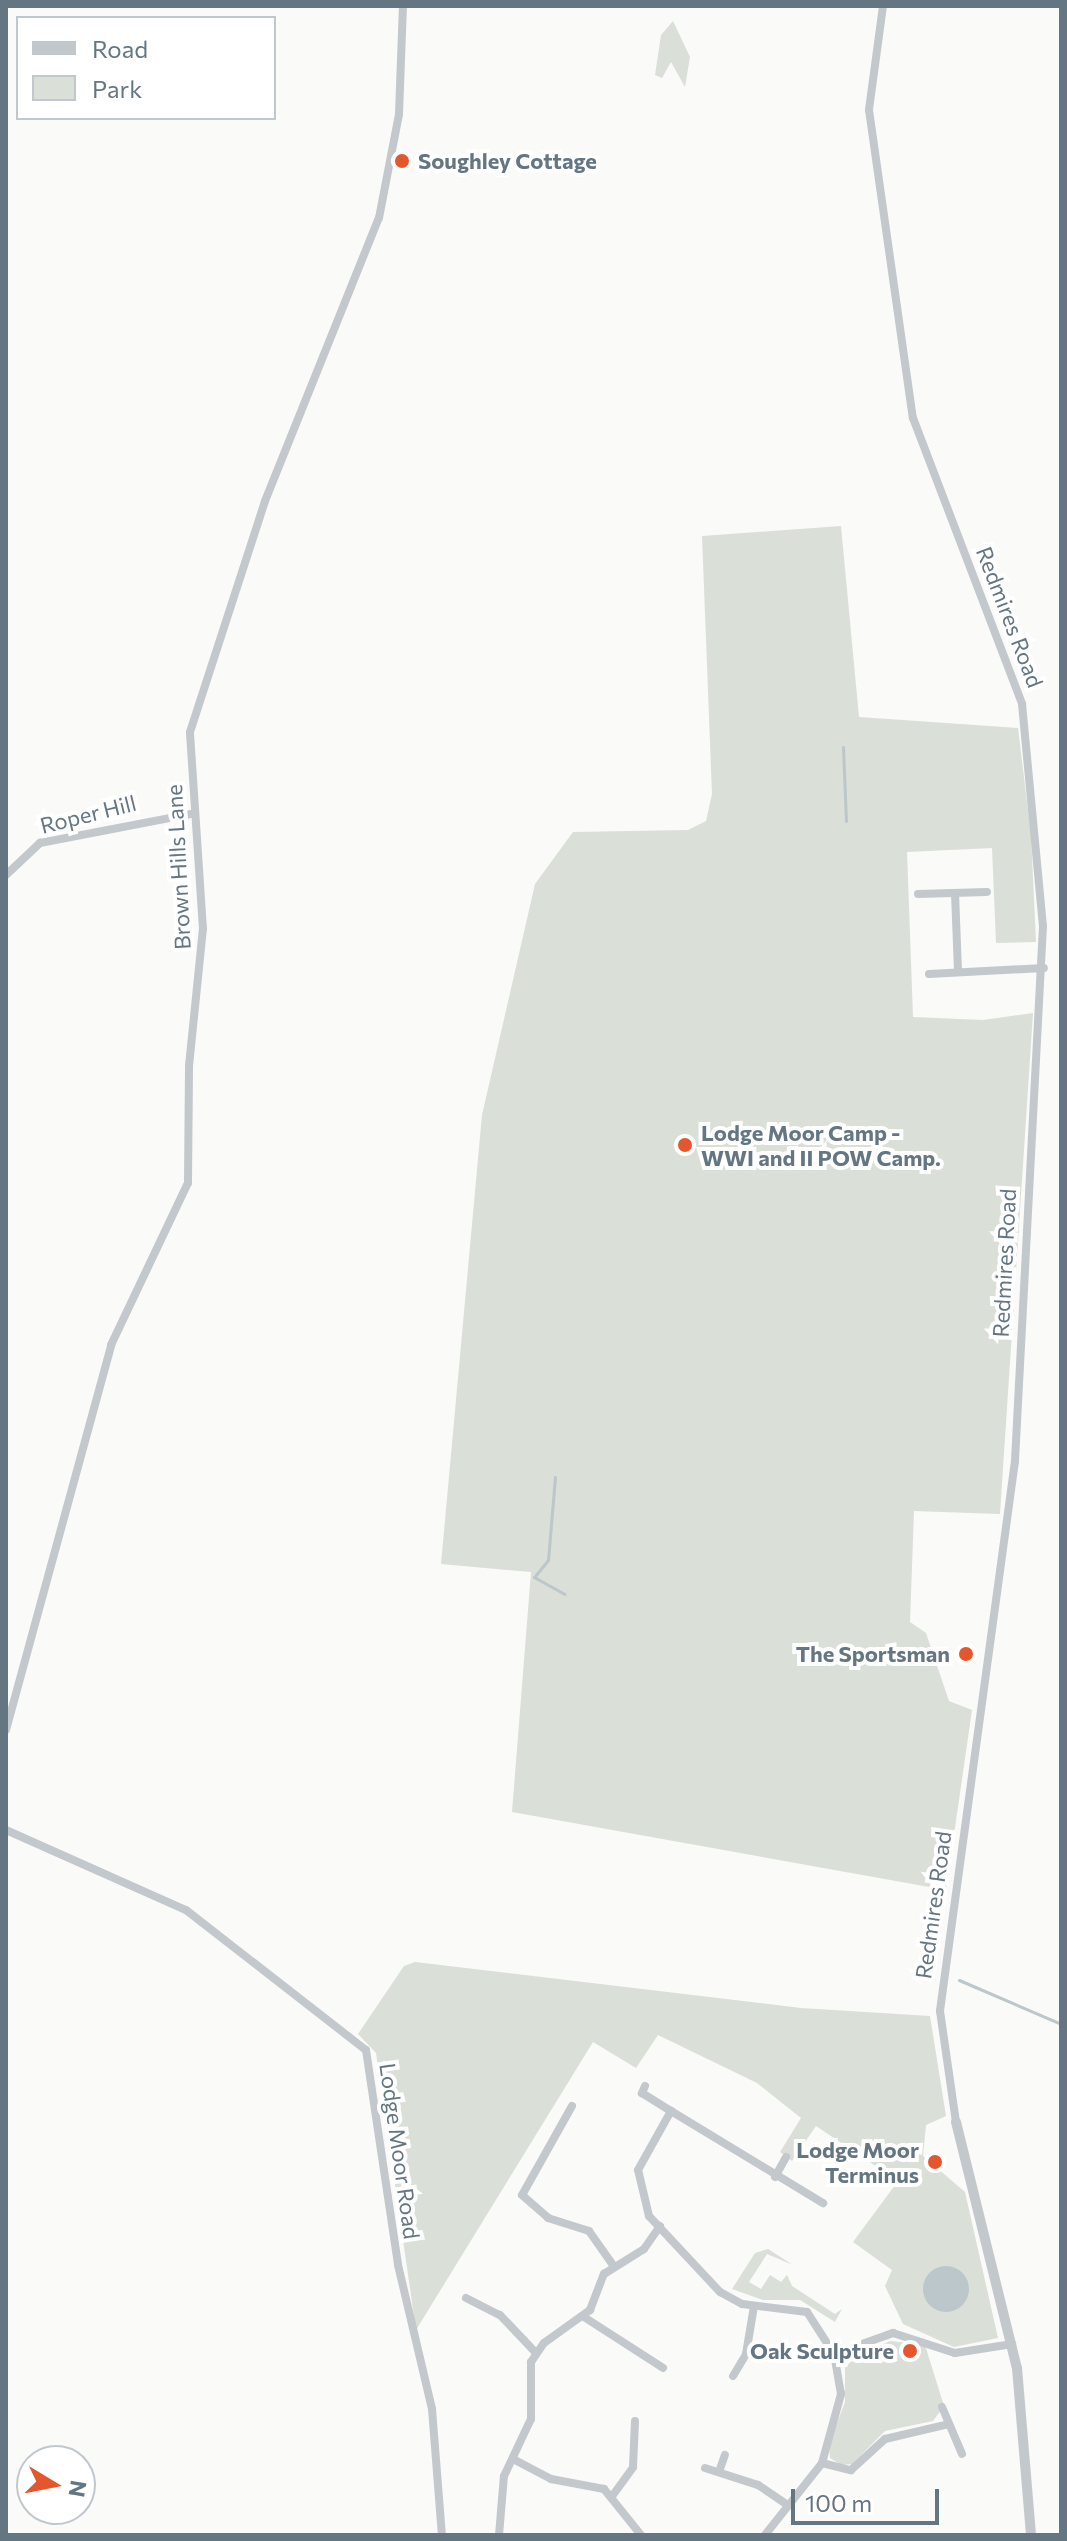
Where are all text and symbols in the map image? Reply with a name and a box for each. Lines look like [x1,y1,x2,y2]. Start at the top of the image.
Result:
legend [16,16,276,120]
text: Road [92,34,148,63]
text: Park [92,74,142,103]
place label: Soughley Cottage [418,148,597,174]
marker: Soughley Cottage [393,152,411,170]
street label: Redmires Road [971,543,1049,691]
street label: Brown Hills Lane [160,784,196,950]
street label: Roper Hill [37,789,139,839]
place label: Lodge Moor Camp - WWI and II POW Camp. [701,1119,941,1170]
marker: Lodge Moor Camp - WWI and II POW Camp. [676,1136,694,1154]
street label: Redmires Road [987,1188,1021,1338]
place label: The Sportsman [796,1641,950,1667]
marker: The Sportsman [957,1645,975,1663]
street label: Redmires Road [910,1829,956,1981]
street label: Lodge Moor Road [375,2061,425,2241]
place label: Lodge Moor Terminus [796,2136,919,2188]
marker: Lodge Moor Terminus [926,2153,944,2171]
place label: Oak Sculpture [750,2338,894,2364]
marker: Oak Sculpture [901,2342,919,2360]
north arrow [16,2445,96,2525]
scale bar [795,2473,943,2523]
text: N [63,2478,93,2499]
text: 100 m [805,2488,872,2517]

